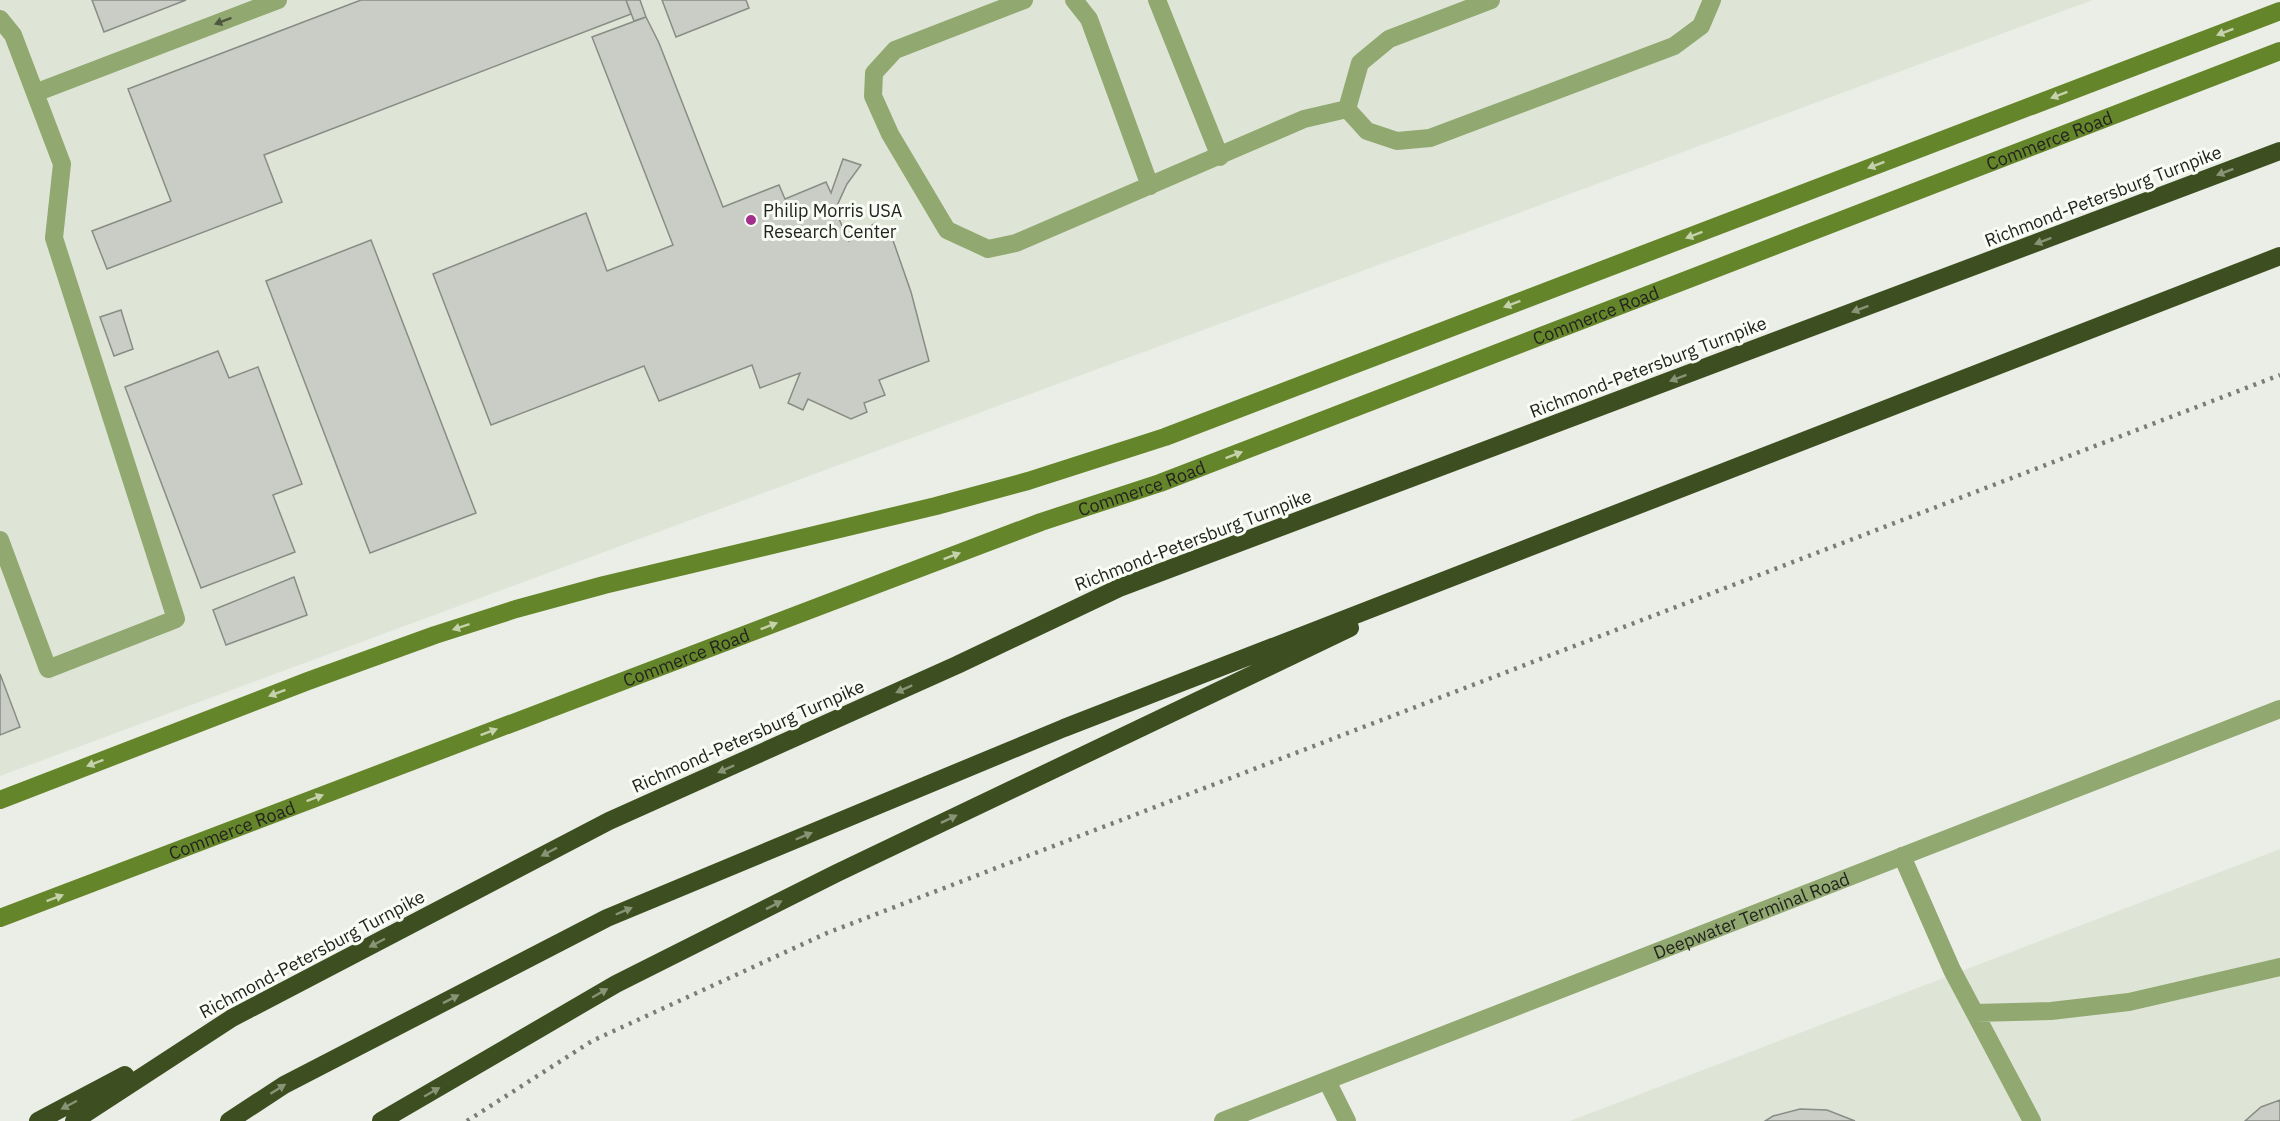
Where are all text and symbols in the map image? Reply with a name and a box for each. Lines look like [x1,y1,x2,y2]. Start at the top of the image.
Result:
one-way arrow [214,17,232,26]
one-way arrow [2216,28,2234,37]
one-way arrow [2049,90,2067,100]
street label: Commerce Road [1983,105,2116,175]
street label: Richmond-Petersburg Turnpike [1981,140,2225,252]
one-way arrow [1867,160,1885,170]
one-way arrow [2216,168,2234,177]
place label: Philip Morris USA Research Center [763,199,903,243]
marker: Philip Morris USA Research Center [744,213,758,227]
one-way arrow [1685,230,1703,240]
one-way arrow [2034,236,2052,246]
street label: Commerce Road [1529,280,1662,350]
one-way arrow [1503,300,1521,310]
one-way arrow [1851,305,1869,315]
street label: Richmond-Petersburg Turnpike [1526,311,1770,423]
one-way arrow [1669,374,1687,383]
one-way arrow [1225,450,1243,459]
street label: Commerce Road [1075,455,1209,521]
street label: Richmond-Petersburg Turnpike [1071,484,1315,596]
one-way arrow [943,551,961,561]
one-way arrow [761,620,779,630]
one-way arrow [452,623,470,632]
street label: Commerce Road [619,623,753,692]
street label: Richmond-Petersburg Turnpike [628,674,868,798]
one-way arrow [895,685,912,694]
one-way arrow [268,689,286,698]
one-way arrow [480,727,498,737]
one-way arrow [86,759,104,768]
one-way arrow [716,764,734,774]
one-way arrow [307,793,325,803]
street label: Commerce Road [165,795,298,864]
one-way arrow [941,815,958,824]
one-way arrow [796,831,814,841]
one-way arrow [541,847,558,857]
street label: Deepwater Terminal Road [1650,866,1853,964]
street label: Richmond-Petersburg Turnpike [195,885,429,1023]
one-way arrow [46,892,64,902]
one-way arrow [765,900,783,910]
one-way arrow [616,906,634,916]
one-way arrow [368,938,385,947]
one-way arrow [592,988,609,998]
one-way arrow [442,994,459,1004]
one-way arrow [270,1084,286,1095]
one-way arrow [424,1086,440,1097]
one-way arrow [61,1100,78,1109]

